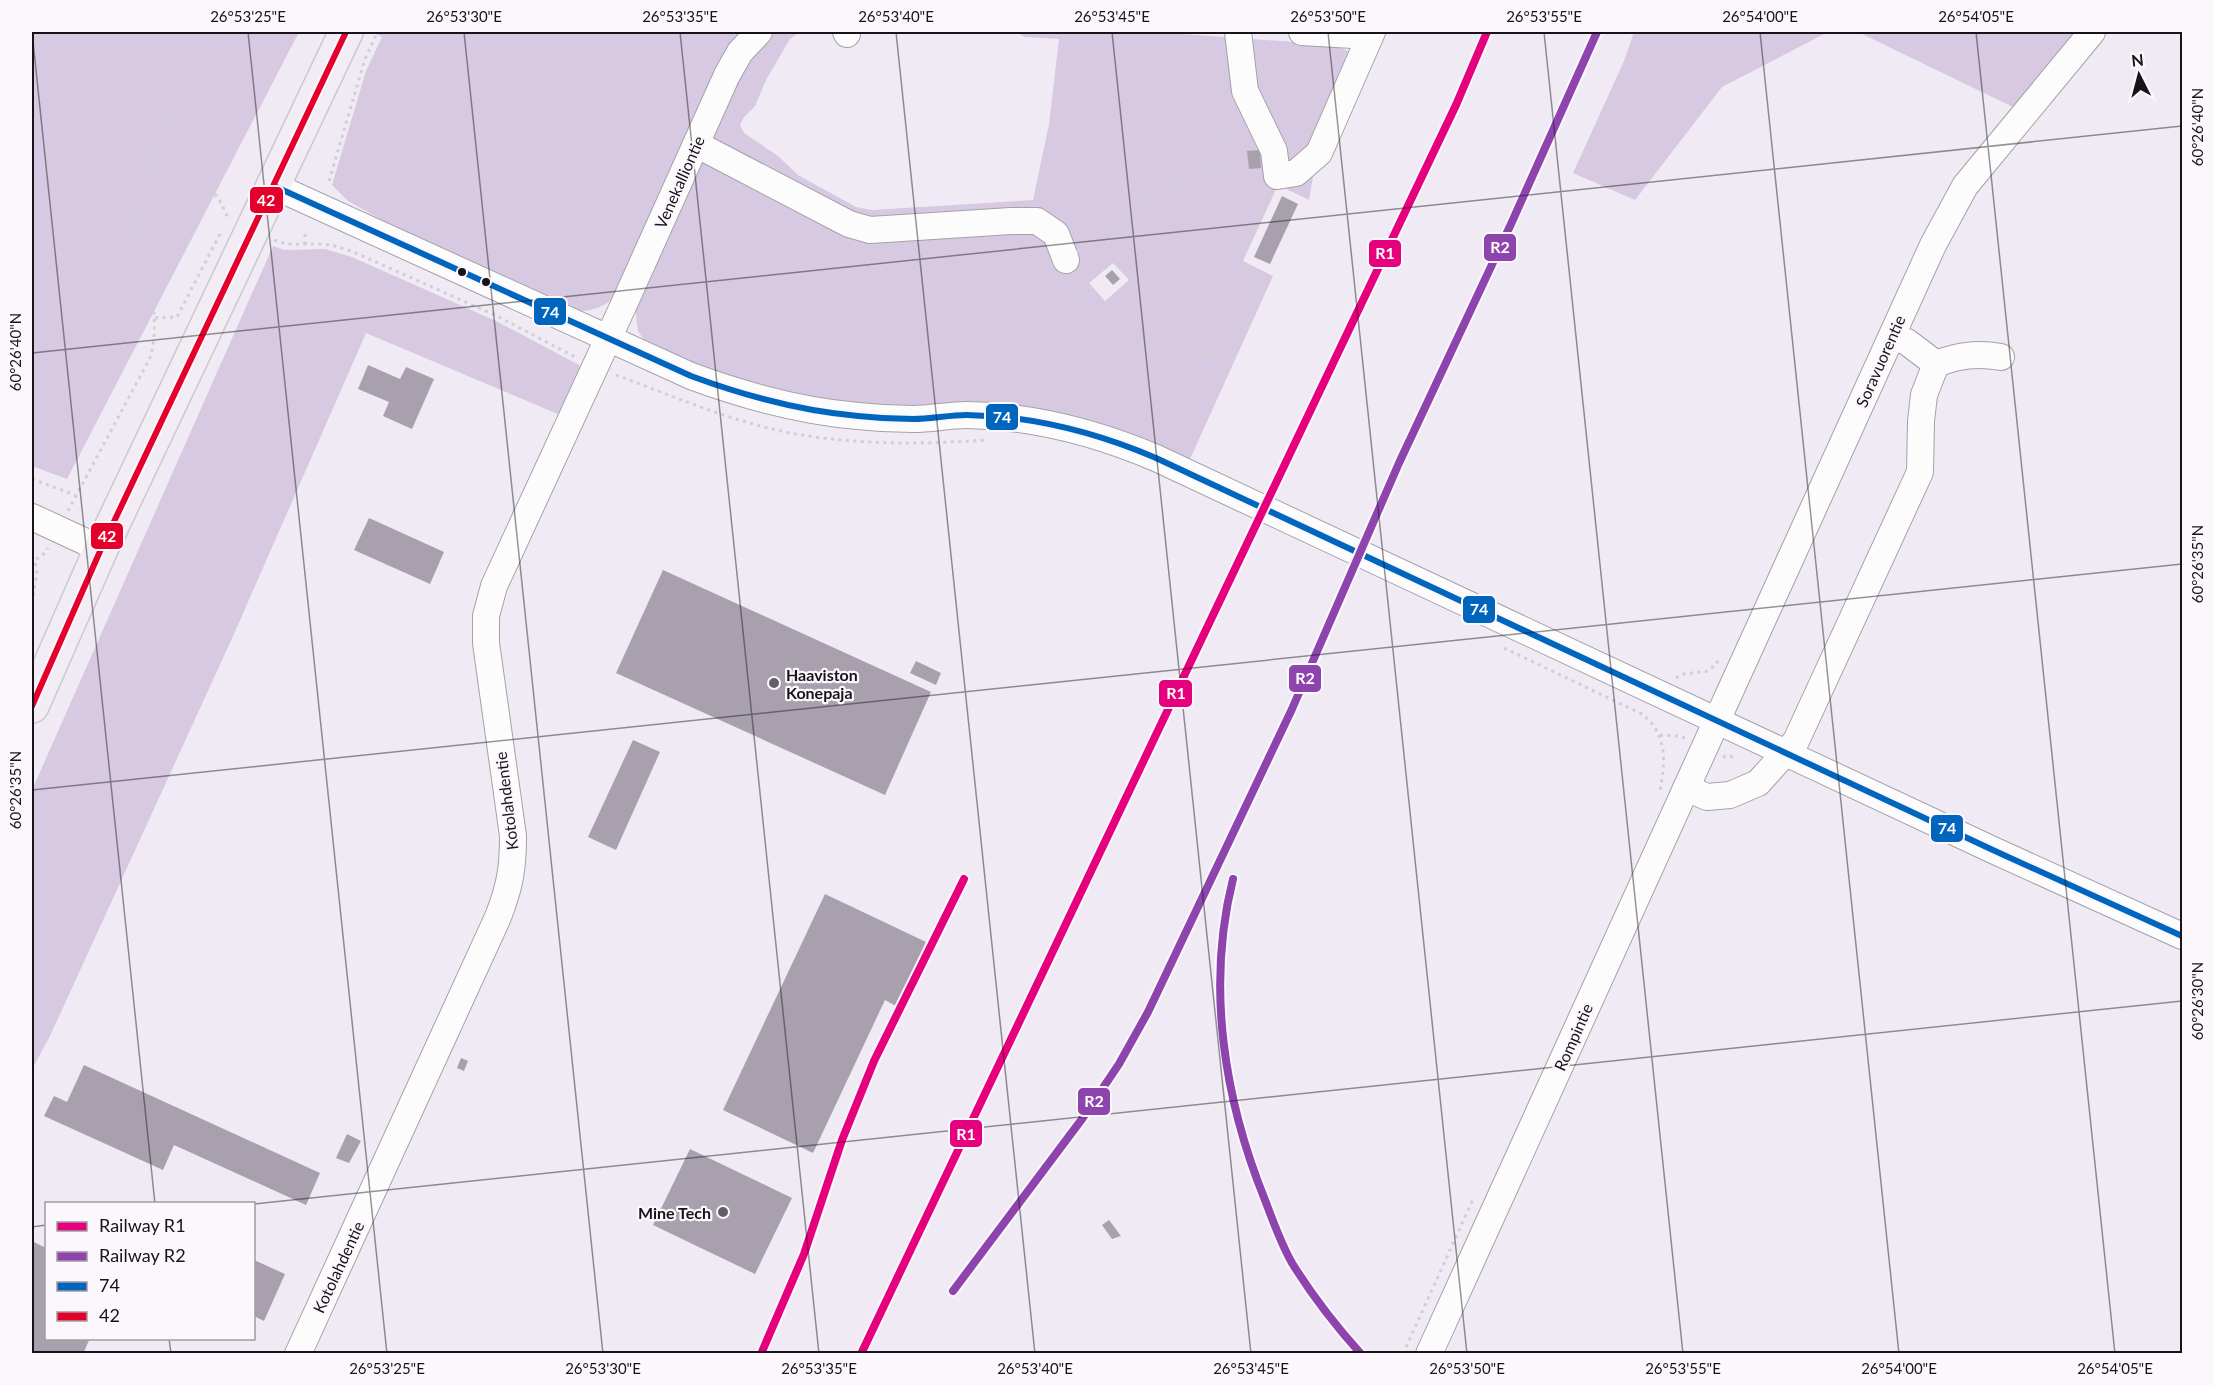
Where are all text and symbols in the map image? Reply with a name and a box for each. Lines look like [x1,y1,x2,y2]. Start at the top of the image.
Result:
text: 26°53'25"E [210,7,286,25]
text: 26°53'30"E [426,7,502,25]
text: 26°53'35"E [642,7,718,25]
text: 26°53'40"E [858,7,934,25]
text: 26°53'45"E [1074,7,1150,25]
text: 26°53'50"E [1290,7,1366,25]
text: 26°53'55"E [1506,7,1582,25]
text: 26°54'00"E [1722,7,1798,25]
text: 26°54'05"E [1938,7,2014,25]
north arrow [2109,45,2169,105]
text: N [2130,49,2145,70]
text: 60°26'40"N [2188,88,2206,166]
street label: Venekalliontie [650,133,708,231]
line badge: 42 [249,186,284,214]
text: 42 [257,190,275,209]
line badge: R2 [1483,233,1517,262]
text: R2 [1490,237,1510,256]
line badge: R1 [1368,239,1402,268]
text: R1 [1375,243,1395,262]
unlabelled marker [456,266,468,278]
unlabelled marker [480,276,492,288]
line badge: 74 [533,297,567,326]
text: 74 [541,302,559,321]
street label: Soravuorentie [1851,312,1909,410]
text: 60°26'40"N [6,313,24,391]
line badge: 74 [985,403,1019,431]
text: 74 [993,407,1011,426]
line badge: 42 [90,522,124,550]
text: 60°26'35"N [2188,525,2206,603]
text: 42 [98,526,116,545]
line badge: 74 [1462,595,1496,624]
text: 74 [1470,599,1488,618]
line badge: R2 [1288,664,1322,693]
place label: Haaviston Konepaja [786,665,858,702]
text: R2 [1295,668,1315,687]
marker: Haaviston Konepaja [767,676,781,690]
line badge: R1 [1158,679,1193,708]
text: R1 [1166,683,1186,702]
text: 60°26'35"N [6,751,24,829]
street label: Kotolahdentie [491,751,521,851]
line badge: 74 [1930,814,1964,843]
text: 74 [1938,818,1956,837]
text: 60°26'30"N [2188,962,2206,1040]
street label: Rompintie [1550,1000,1596,1074]
line badge: R2 [1077,1087,1111,1116]
text: R2 [1084,1091,1104,1110]
line badge: R1 [949,1119,983,1148]
text: R1 [956,1124,976,1143]
legend [45,1202,255,1340]
place label: Mine Tech [638,1203,711,1222]
marker: Mine Tech [716,1205,730,1219]
text: Railway R1 [99,1214,186,1236]
street label: Kotolahdentie [308,1218,368,1316]
text: Railway R2 [99,1244,186,1266]
text: 74 [99,1274,120,1296]
text: 42 [99,1304,120,1326]
text: 26°53'25"E [349,1359,425,1377]
text: 26°53'30"E [565,1359,641,1377]
text: 26°53'35"E [781,1359,857,1377]
text: 26°53'40"E [997,1359,1073,1377]
text: 26°53'45"E [1213,1359,1289,1377]
text: 26°53'50"E [1429,1359,1505,1377]
text: 26°53'55"E [1645,1359,1721,1377]
text: 26°54'00"E [1861,1359,1937,1377]
text: 26°54'05"E [2077,1359,2153,1377]

